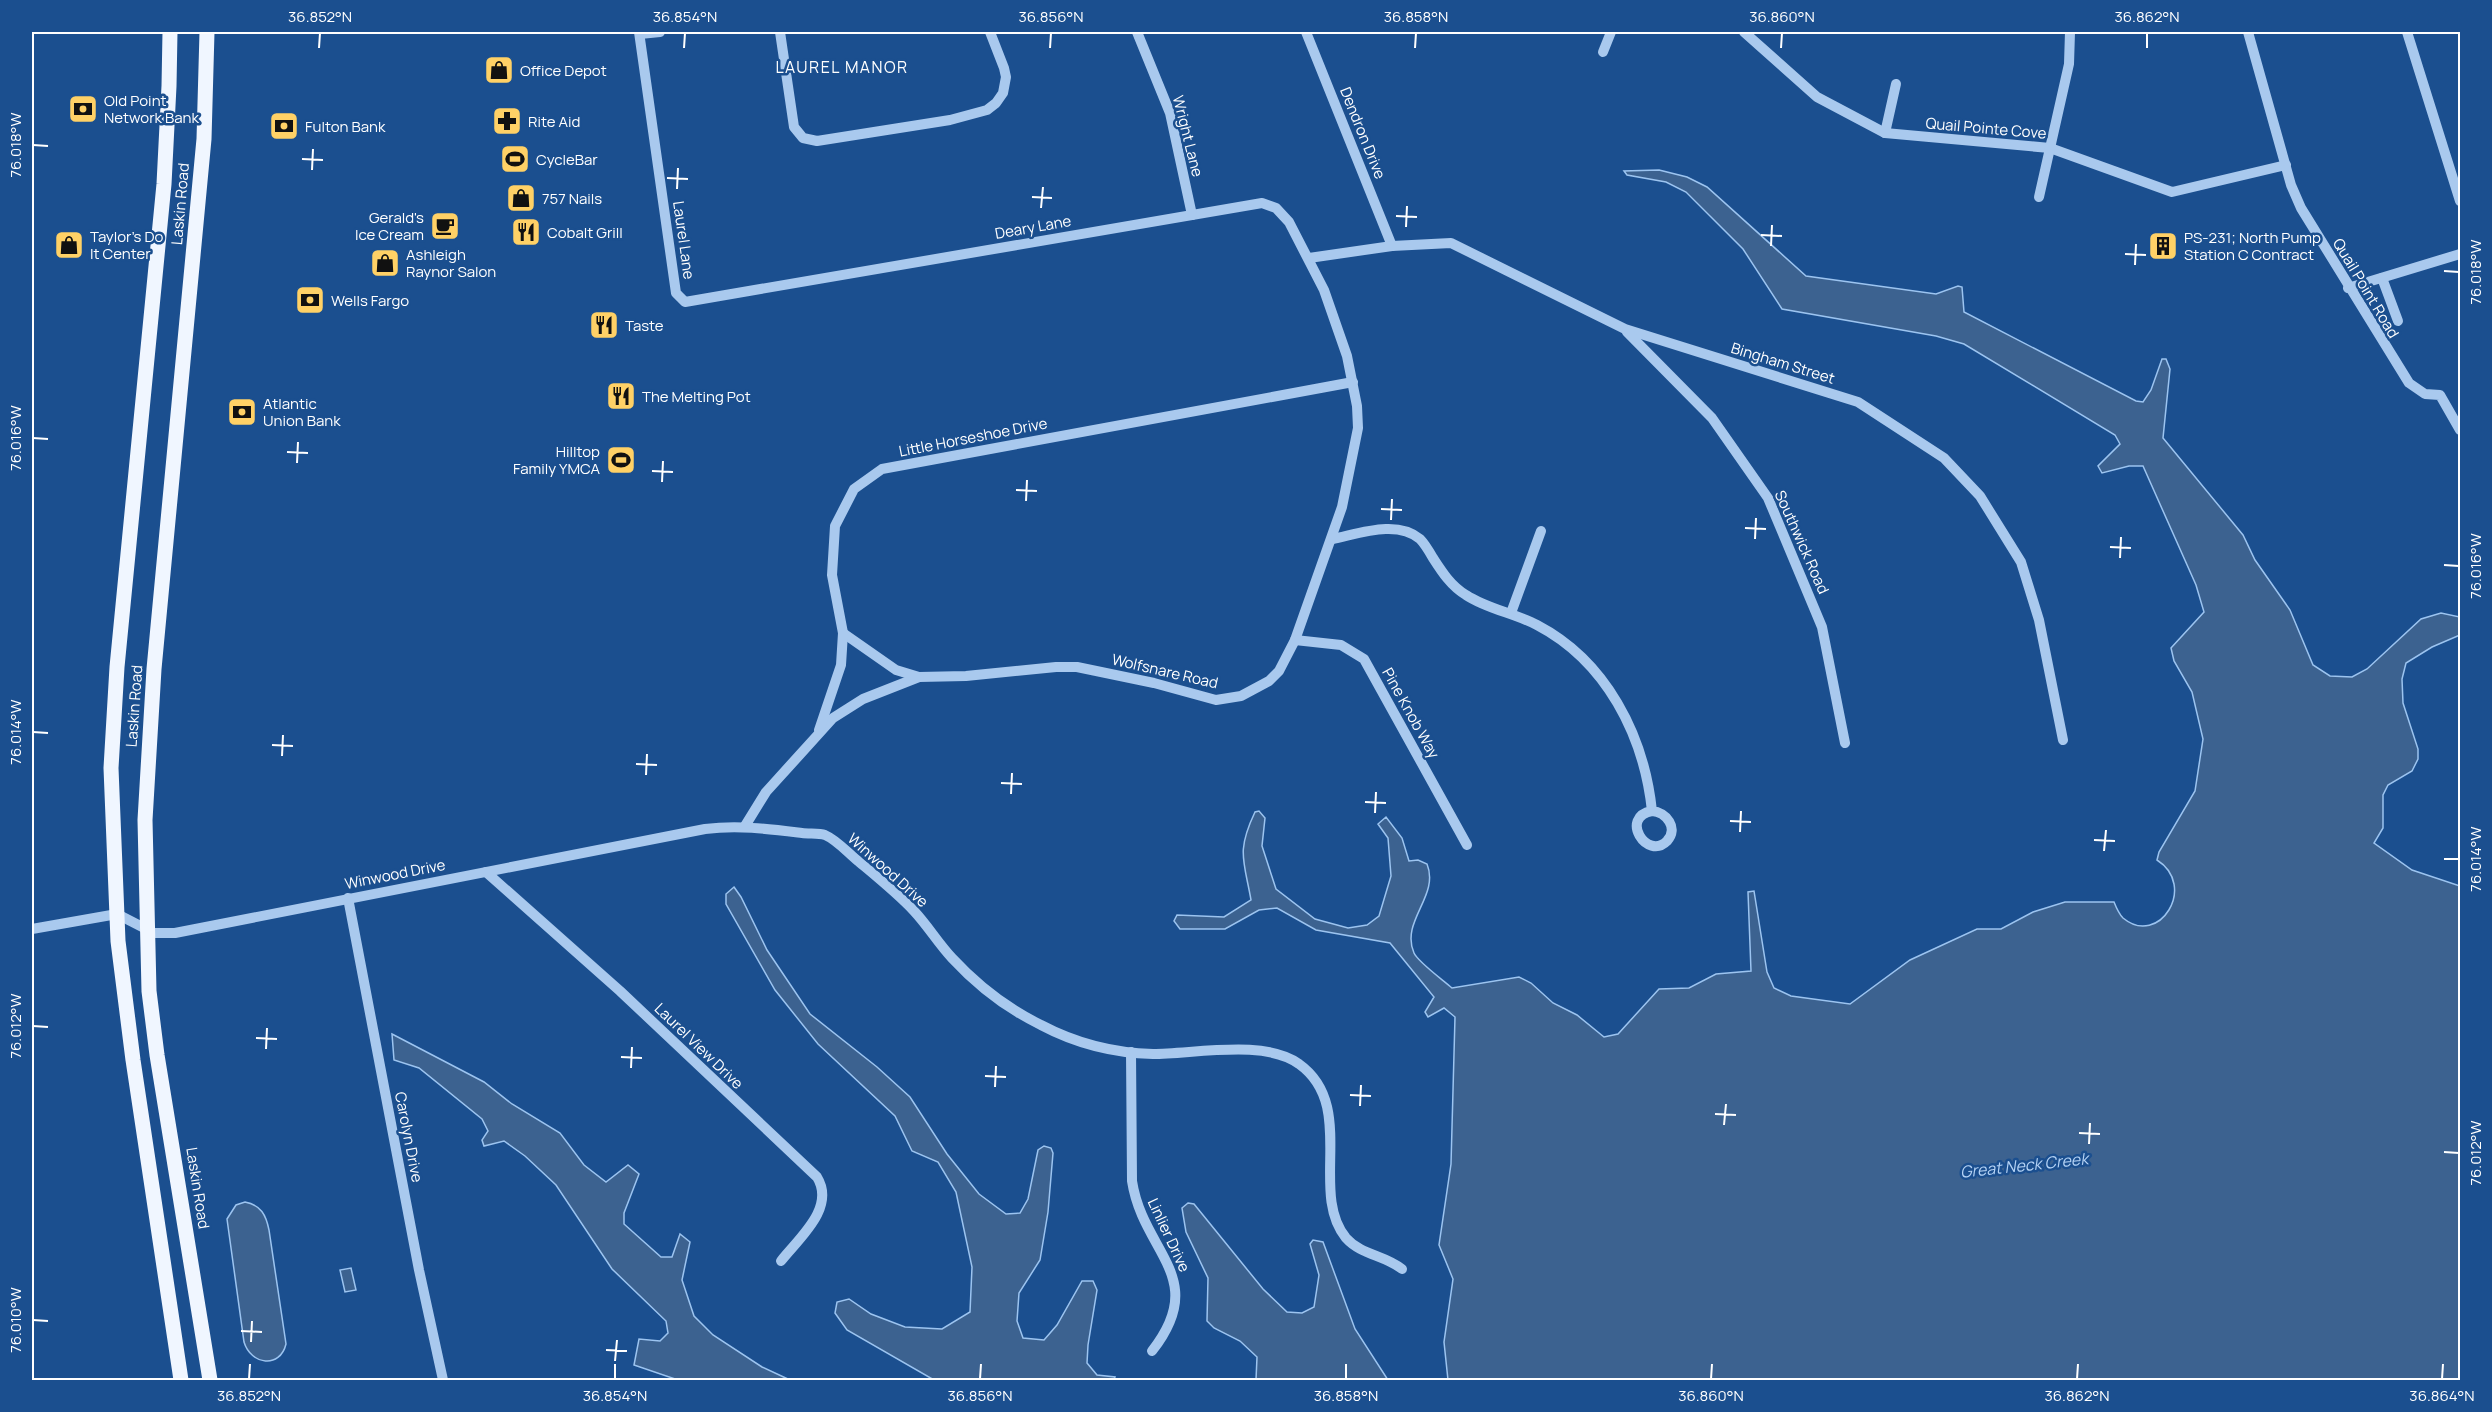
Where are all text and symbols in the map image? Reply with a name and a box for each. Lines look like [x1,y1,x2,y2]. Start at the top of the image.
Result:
text: 36.852°N [288,6,352,27]
text: 36.854°N [653,6,717,27]
text: 36.856°N [1018,6,1084,27]
text: 36.858°N [1384,6,1448,27]
text: 36.860°N [1749,6,1815,27]
text: 36.862°N [2115,6,2180,27]
shop icon: Office Depot [483,54,515,86]
district label: LAUREL MANOR [775,56,909,78]
place label: Office Depot [520,60,607,81]
street label: Dendron Drive [1335,84,1391,182]
place label: Old Point Network Bank [104,90,199,128]
bank icon: Old Point Network Bank [67,93,99,125]
street label: Wright Lane [1168,93,1208,179]
pharmacy icon: Rite Aid [491,105,523,137]
bank icon: Fulton Bank [268,110,300,142]
place label: Rite Aid [528,111,580,132]
text: 76.018°W [5,112,26,178]
street label: Quail Pointe Cove [1925,112,2048,144]
place label: Fulton Bank [305,116,386,137]
sports icon: CycleBar [499,143,531,175]
place label: CycleBar [536,149,598,170]
street label: Laskin Road [166,162,194,246]
shop icon: 757 Nails [505,182,537,214]
place label: 757 Nails [542,188,602,209]
street label: Laurel Lane [668,199,700,281]
place label: Gerald's Ice Cream [355,207,424,245]
cafe icon: Gerald's Ice Cream [429,210,461,242]
street label: Deary Lane [993,210,1073,244]
restaurant icon: Cobalt Grill [510,216,542,248]
place label: Cobalt Grill [547,222,623,243]
place label: Taylor's Do It Center [90,226,164,264]
place label: PS-231; North Pump Station C Contract [2184,227,2321,265]
shop icon: Taylor's Do It Center [53,229,85,261]
building icon: PS-231; North Pump Station C Contract [2147,230,2179,262]
street label: Quail Point Road [2328,234,2404,342]
text: 76.018°W [2465,239,2486,305]
place label: Ashleigh Raynor Salon [406,244,496,282]
shop icon: Ashleigh Raynor Salon [369,247,401,279]
bank icon: Wells Fargo [294,284,326,316]
place label: Wells Fargo [331,290,409,311]
restaurant icon: Taste [588,309,620,341]
place label: Taste [625,315,664,336]
street label: Bingham Street [1729,337,1837,389]
restaurant icon: The Melting Pot [605,380,637,412]
place label: The Melting Pot [642,386,751,407]
place label: Atlantic Union Bank [263,393,341,431]
bank icon: Atlantic Union Bank [226,396,258,428]
text: 76.016°W [5,405,26,471]
street label: Little Horseshoe Drive [897,412,1049,462]
place label: Hilltop Family YMCA [513,441,600,479]
sports icon: Hilltop Family YMCA [605,444,637,476]
street label: Southwick Road [1770,487,1834,597]
text: 76.016°W [2465,533,2486,599]
street label: Wolfsnare Road [1110,649,1220,693]
street label: Laskin Road [121,664,147,748]
street label: Pine Knob Way [1377,664,1445,762]
text: 76.014°W [5,699,26,765]
text: 76.014°W [2465,826,2486,892]
street label: Winwood Drive [843,828,933,912]
street label: Winwood Drive [343,854,447,894]
text: 76.012°W [5,994,26,1058]
street label: Laurel View Drive [650,998,748,1094]
street label: Carolyn Drive [390,1090,428,1184]
text: 76.012°W [2465,1121,2486,1185]
street label: Laskin Road [181,1146,215,1230]
water label: Great Neck Creek [1959,1147,2091,1183]
street label: Linlier Drive [1143,1195,1195,1276]
text: 76.010°W [5,1287,26,1353]
text: 36.852°N [217,1385,281,1406]
text: 36.854°N [583,1385,647,1406]
text: 36.856°N [947,1385,1013,1406]
text: 36.858°N [1314,1385,1378,1406]
text: 36.860°N [1678,1385,1744,1406]
text: 36.862°N [2045,1385,2110,1406]
text: 36.864°N [2409,1385,2475,1406]

